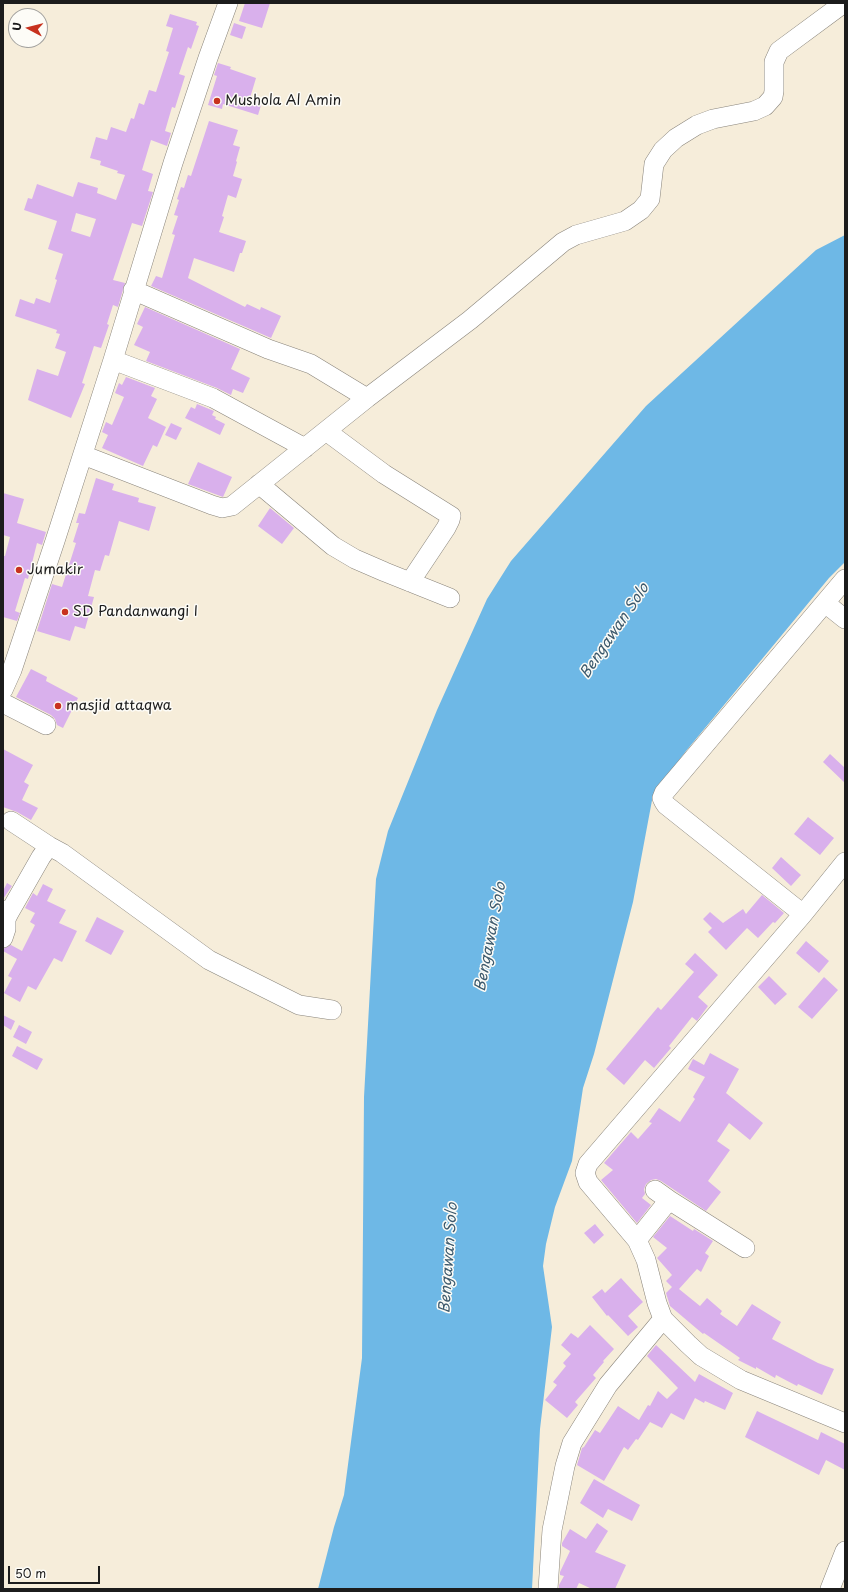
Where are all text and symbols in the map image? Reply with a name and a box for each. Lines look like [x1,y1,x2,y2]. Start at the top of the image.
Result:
north arrow [8,8,48,48]
text: U [8,21,26,32]
place label: Mushola Al Amin [225,93,341,109]
marker: Mushola Al Amin [212,96,222,106]
place label: Jumakir [27,562,83,578]
marker: Jumakir [14,565,24,575]
water label: Bengawan Solo [577,580,653,682]
place label: SD Pandanwangi I [73,604,198,620]
marker: SD Pandanwangi I [60,607,70,617]
place label: masjid attaqwa [66,698,171,714]
marker: masjid attaqwa [53,701,63,711]
water label: Bengawan Solo [472,881,510,993]
water label: Bengawan Solo [436,1202,462,1314]
scale bar [10,1558,102,1584]
text: 50 m [15,1564,46,1582]

